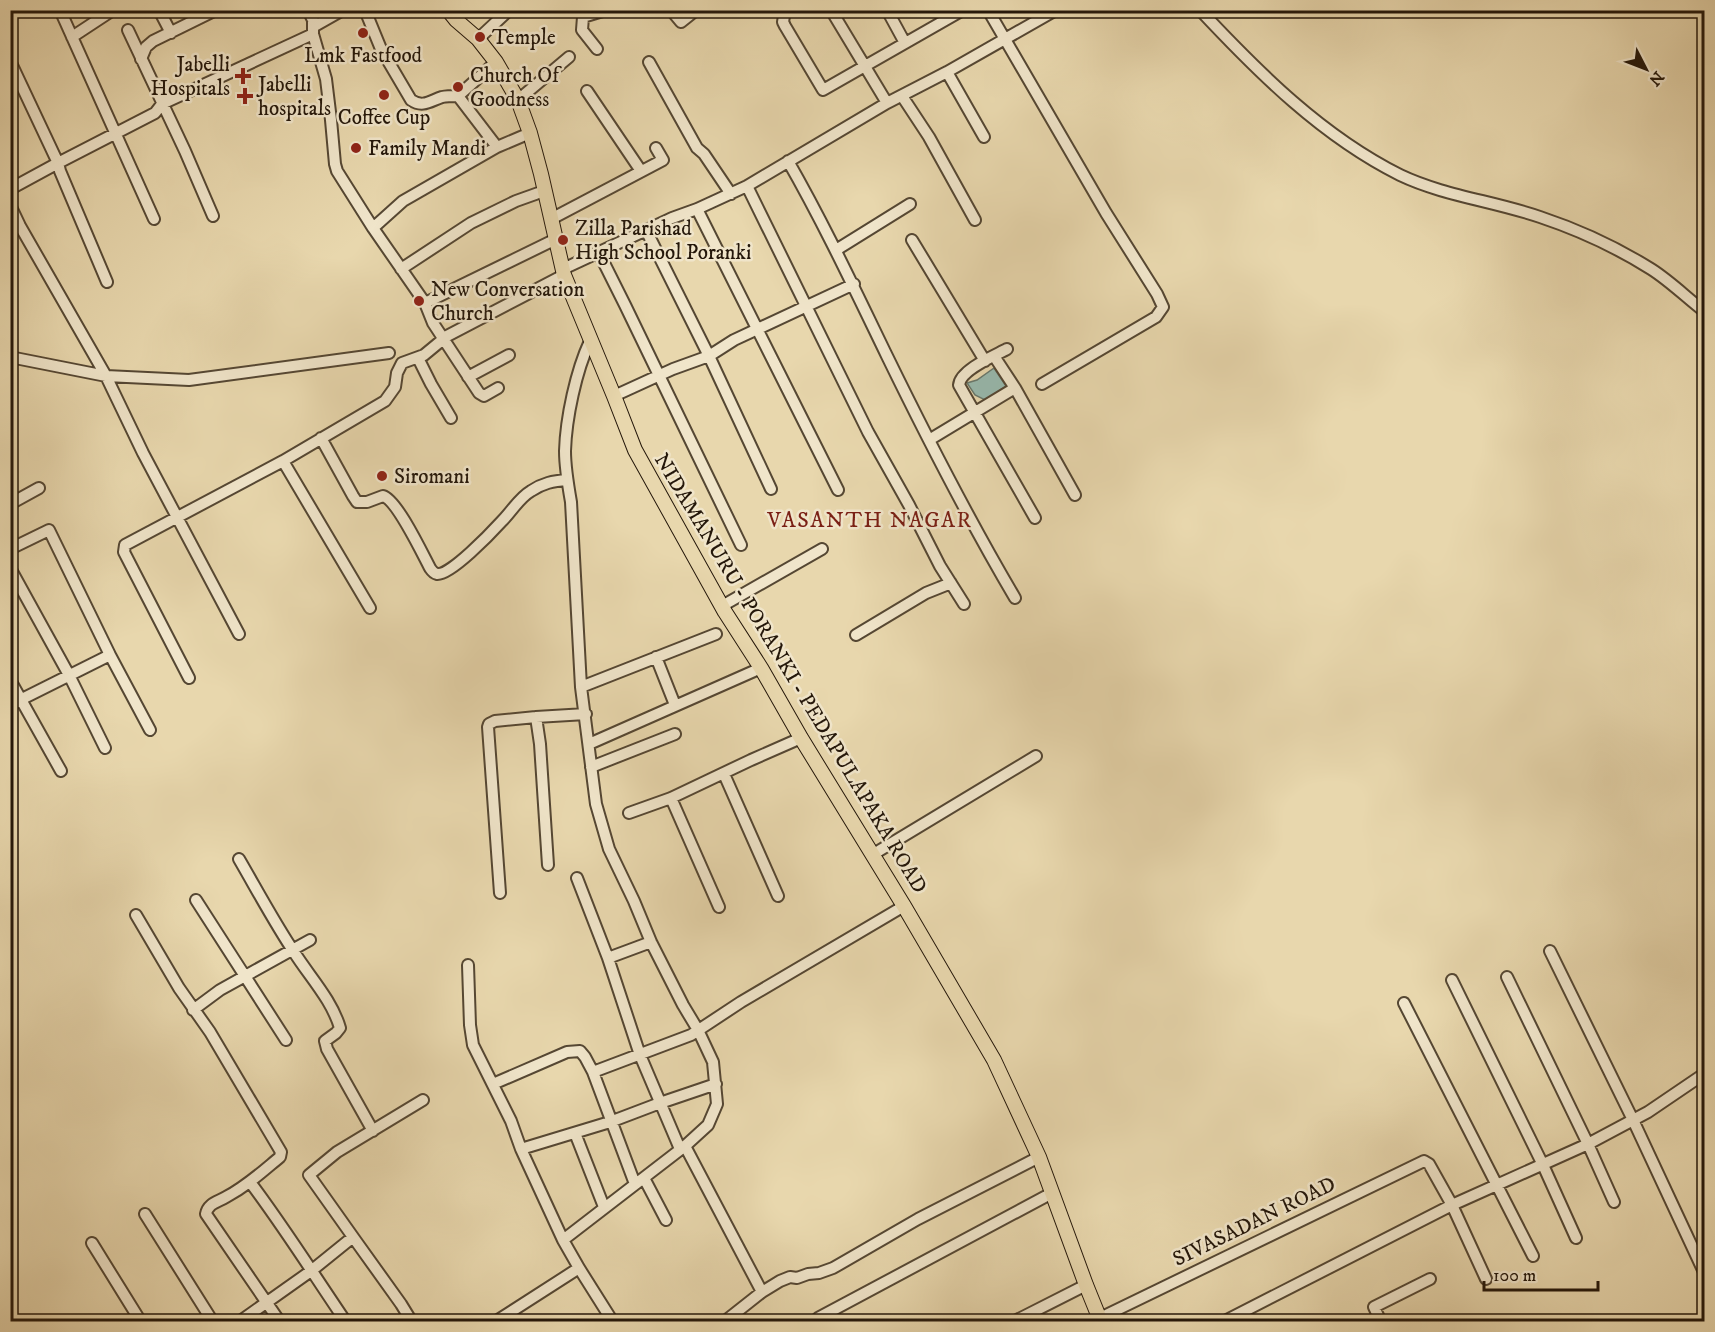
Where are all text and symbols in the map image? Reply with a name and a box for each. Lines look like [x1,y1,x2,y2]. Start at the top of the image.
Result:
place label: Temple [492,25,556,51]
marker: Lmk Fastfood [356,26,370,40]
marker: Temple [473,30,487,44]
north arrow [1616,39,1676,99]
place label: Lmk Fastfood [304,43,423,69]
place label: Jabelli Hospitals [151,52,230,102]
place label: Church Of Goodness [470,63,562,113]
marker: Jabelli Hospitals [234,67,252,85]
text: N [1645,67,1668,90]
place label: Jabelli hospitals [256,72,331,122]
marker: Church Of Goodness [451,80,465,94]
marker: Jabelli hospitals [236,87,254,105]
marker: Coffee Cup [377,88,391,102]
place label: Coffee Cup [338,105,430,131]
place label: Family Mandi [368,136,486,162]
marker: Family Mandi [349,141,363,155]
place label: Zilla Parishad High School Poranki [575,216,751,266]
marker: Zilla Parishad High School Poranki [556,233,570,247]
place label: New Conversation Church [431,277,584,327]
marker: New Conversation Church [412,294,426,308]
street label: NIDAMANURU - PORANKI - PEDAPULAPAKA ROAD [648,449,932,898]
place label: Siromani [394,464,470,490]
marker: Siromani [375,469,389,483]
district label: VASANTH NAGAR [766,507,973,534]
street label: SIVASADAN ROAD [1169,1171,1340,1273]
scale bar [1484,1254,1598,1292]
text: 100 m [1493,1265,1536,1287]

